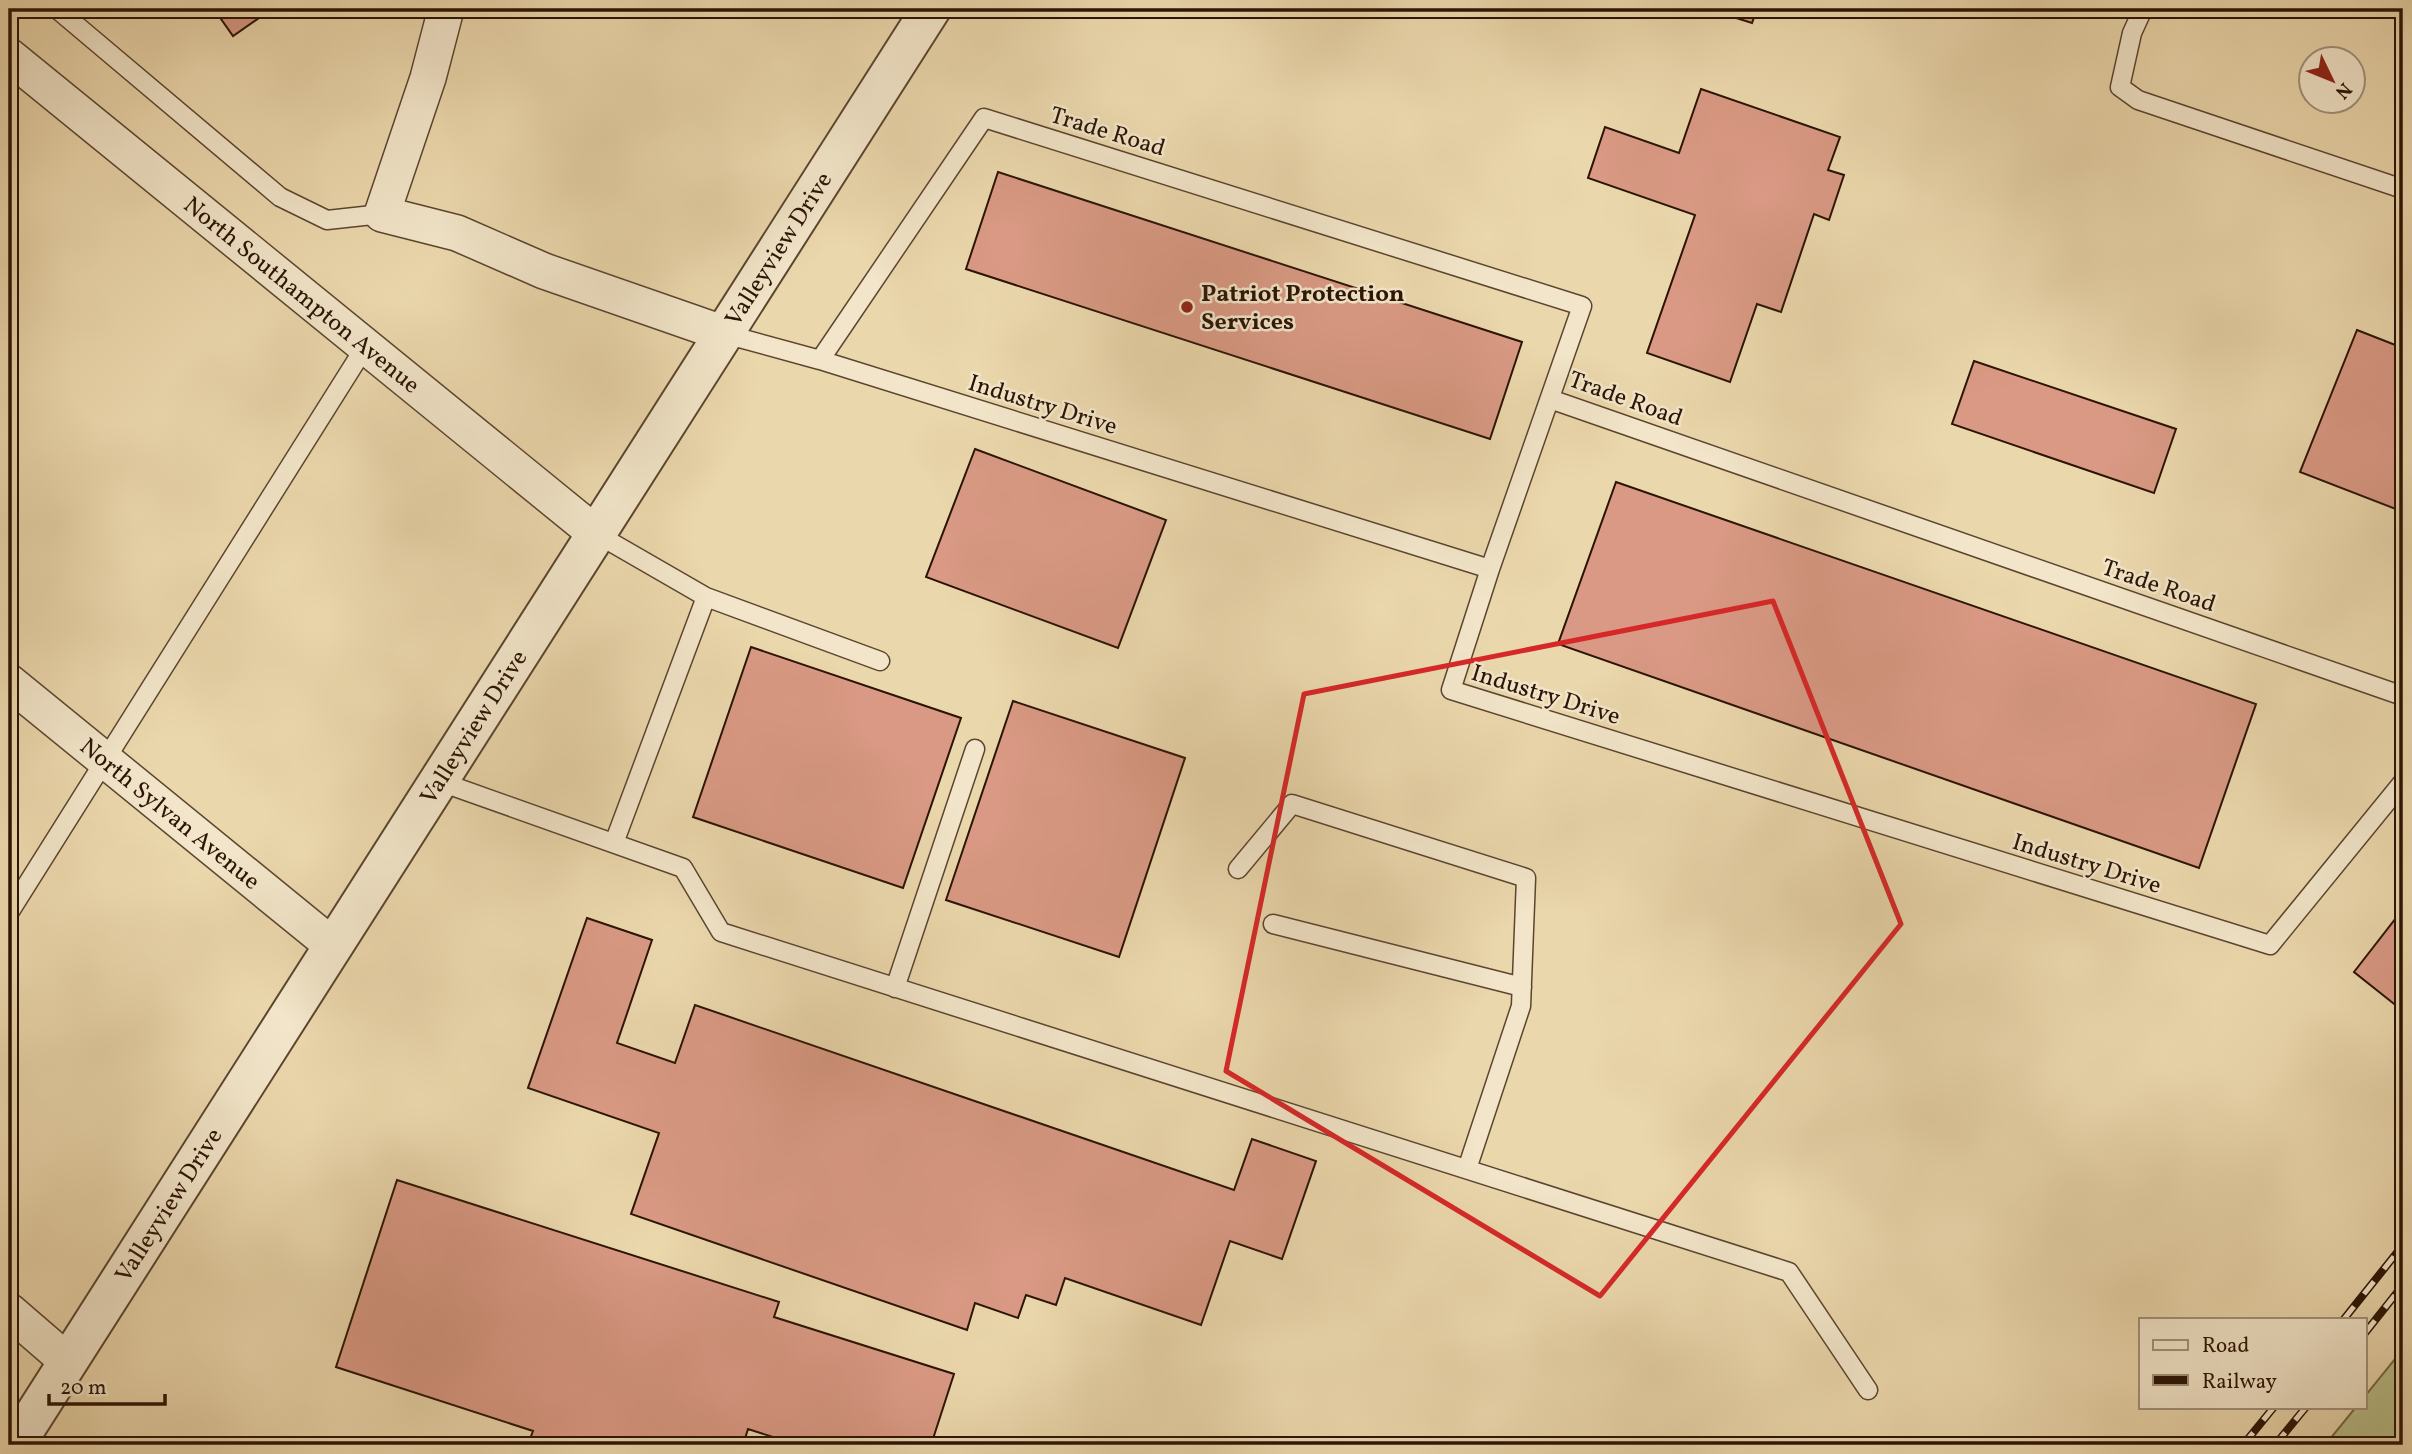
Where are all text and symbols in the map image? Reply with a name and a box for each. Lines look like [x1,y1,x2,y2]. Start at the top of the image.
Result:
north arrow [2296,46,2366,116]
text: N [2329,76,2357,104]
street label: Trade Road [1046,99,1169,167]
street label: Valleyview Drive [718,166,842,334]
street label: North Southampton Avenue [175,190,426,403]
place label: Patriot Protection Services [1201,278,1405,340]
marker: Patriot Protection Services [1179,299,1195,315]
street label: Trade Road [1564,364,1687,436]
street label: Industry Drive [964,367,1121,445]
street label: Trade Road [2097,551,2220,622]
street label: Valleyview Drive [413,644,537,812]
street label: Industry Drive [1467,657,1624,735]
street label: North Sylvan Avenue [71,731,267,899]
street label: Industry Drive [2008,826,2165,904]
street label: Valleyview Drive [108,1122,232,1290]
legend [2139,1318,2366,1408]
text: Road [2202,1332,2249,1361]
scale bar [49,1363,164,1407]
text: Railway [2202,1368,2278,1397]
text: 20 m [60,1374,106,1403]

